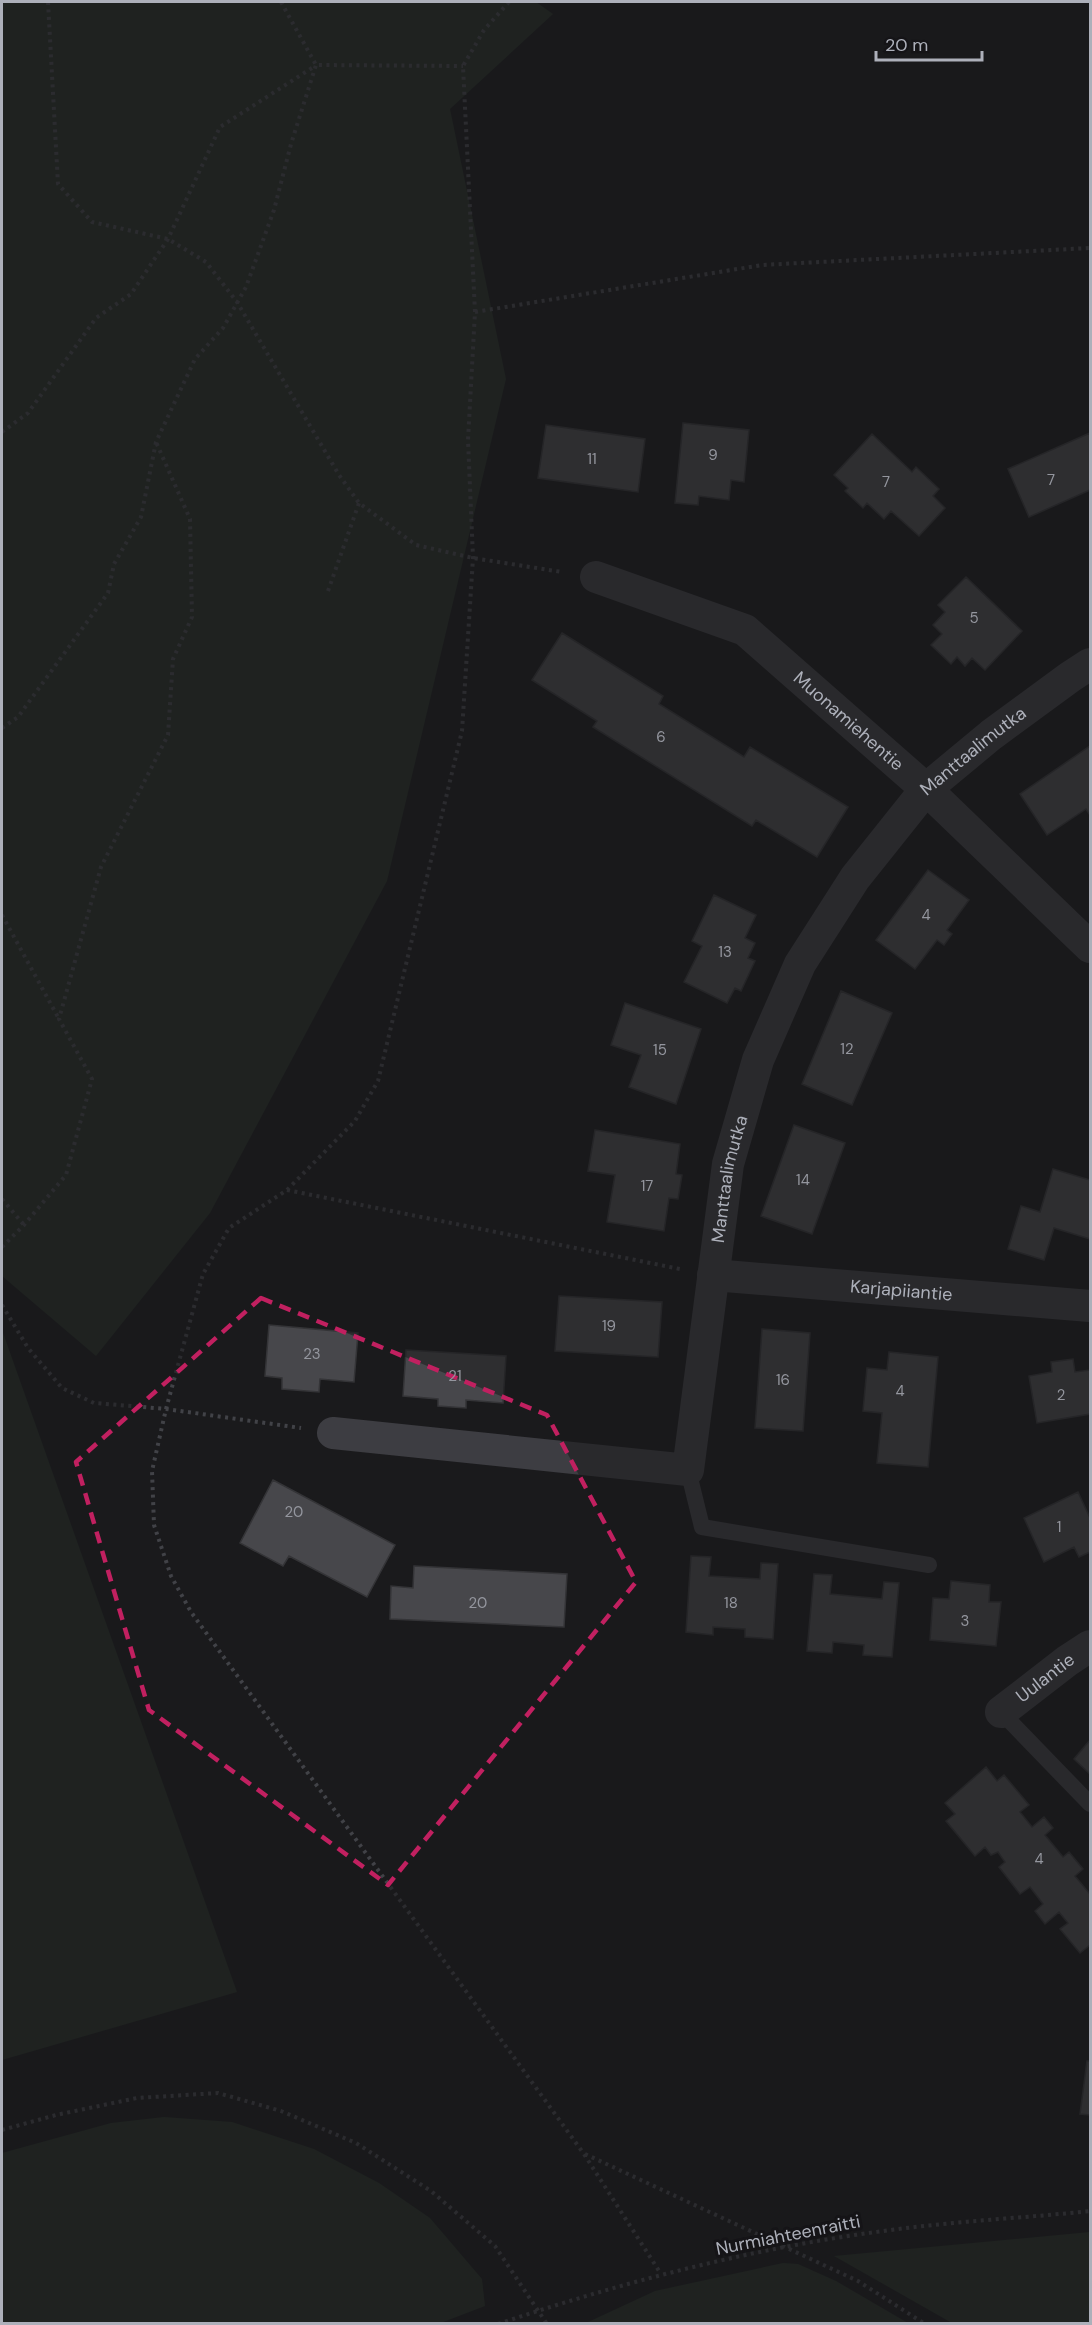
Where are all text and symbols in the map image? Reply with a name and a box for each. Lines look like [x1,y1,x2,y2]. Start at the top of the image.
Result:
scale bar [876,24,982,62]
text: 20 m [885,33,928,57]
house number: 9 [708,445,718,465]
house number: 11 [587,449,597,469]
house number: 7 [1047,470,1055,490]
house number: 7 [882,472,890,492]
house number: 5 [969,608,979,628]
street label: Muonamiehentie [788,666,909,776]
street label: Manttaalimutka [915,701,1031,801]
house number: 6 [656,727,666,747]
house number: 4 [921,905,931,925]
house number: 13 [718,942,732,962]
house number: 12 [840,1039,854,1059]
house number: 15 [653,1040,667,1060]
street label: Manttaalimutka [706,1112,753,1244]
house number: 14 [796,1170,810,1190]
house number: 17 [641,1176,653,1196]
street label: Karjapiiantie [849,1274,953,1307]
house number: 19 [602,1316,616,1336]
house number: 23 [303,1344,321,1364]
house number: 21 [448,1366,462,1386]
house number: 16 [776,1370,790,1390]
house number: 4 [895,1381,905,1401]
house number: 2 [1057,1385,1065,1405]
house number: 20 [285,1502,303,1522]
house number: 1 [1057,1517,1061,1537]
house number: 20 [469,1593,487,1613]
house number: 18 [724,1593,738,1613]
house number: 3 [961,1611,969,1631]
street label: Uulantie [1011,1647,1079,1708]
house number: 4 [1034,1849,1044,1869]
street label: Nurmiahteenraitti [714,2209,862,2261]

